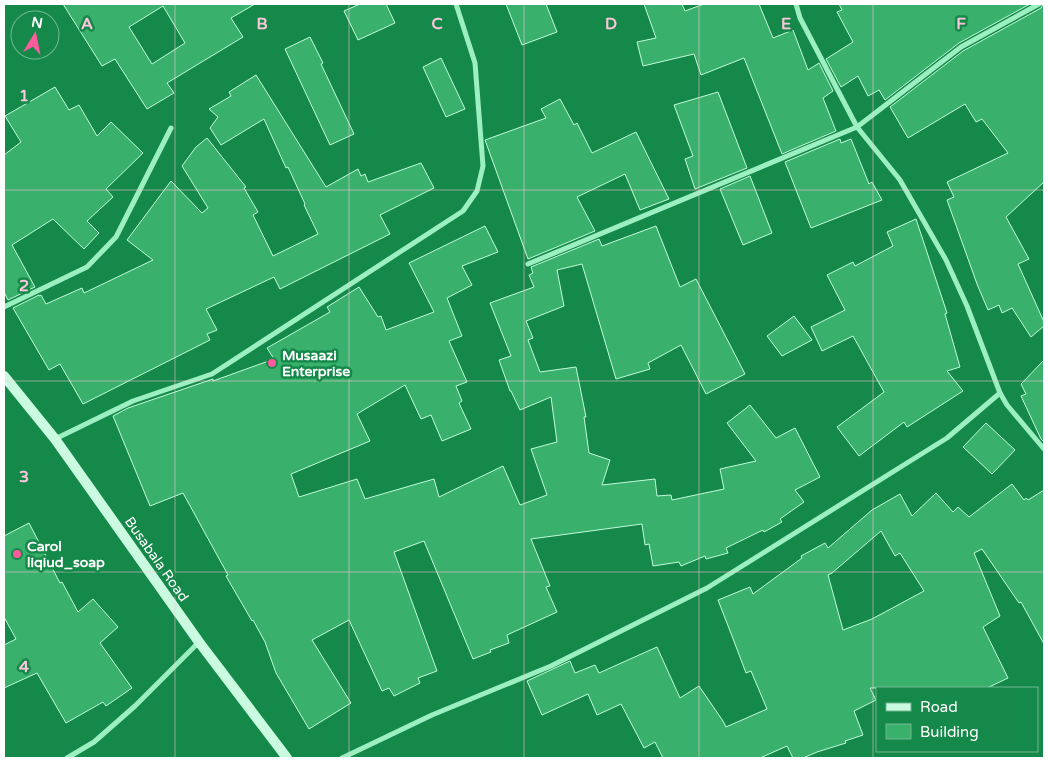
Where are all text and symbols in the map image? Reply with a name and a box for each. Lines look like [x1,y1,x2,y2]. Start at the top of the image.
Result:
north arrow [10,10,60,60]
text: N [30,13,44,32]
text: A [81,14,93,34]
text: B [256,14,268,34]
text: C [431,14,443,34]
text: D [605,14,617,34]
text: E [781,14,791,34]
text: F [956,14,966,34]
text: 1 [19,86,29,106]
text: 2 [19,276,29,296]
place label: Musaazi Enterprise [282,347,350,380]
marker: Musaazi Enterprise [266,357,278,369]
text: 3 [19,467,29,487]
street label: Busabala Road [121,514,192,605]
place label: Carol liqiud_soap [27,538,105,571]
marker: Carol liqiud_soap [11,548,23,560]
text: 4 [19,657,29,677]
legend [876,687,1038,752]
text: Road [920,698,958,716]
text: Building [920,723,979,741]

